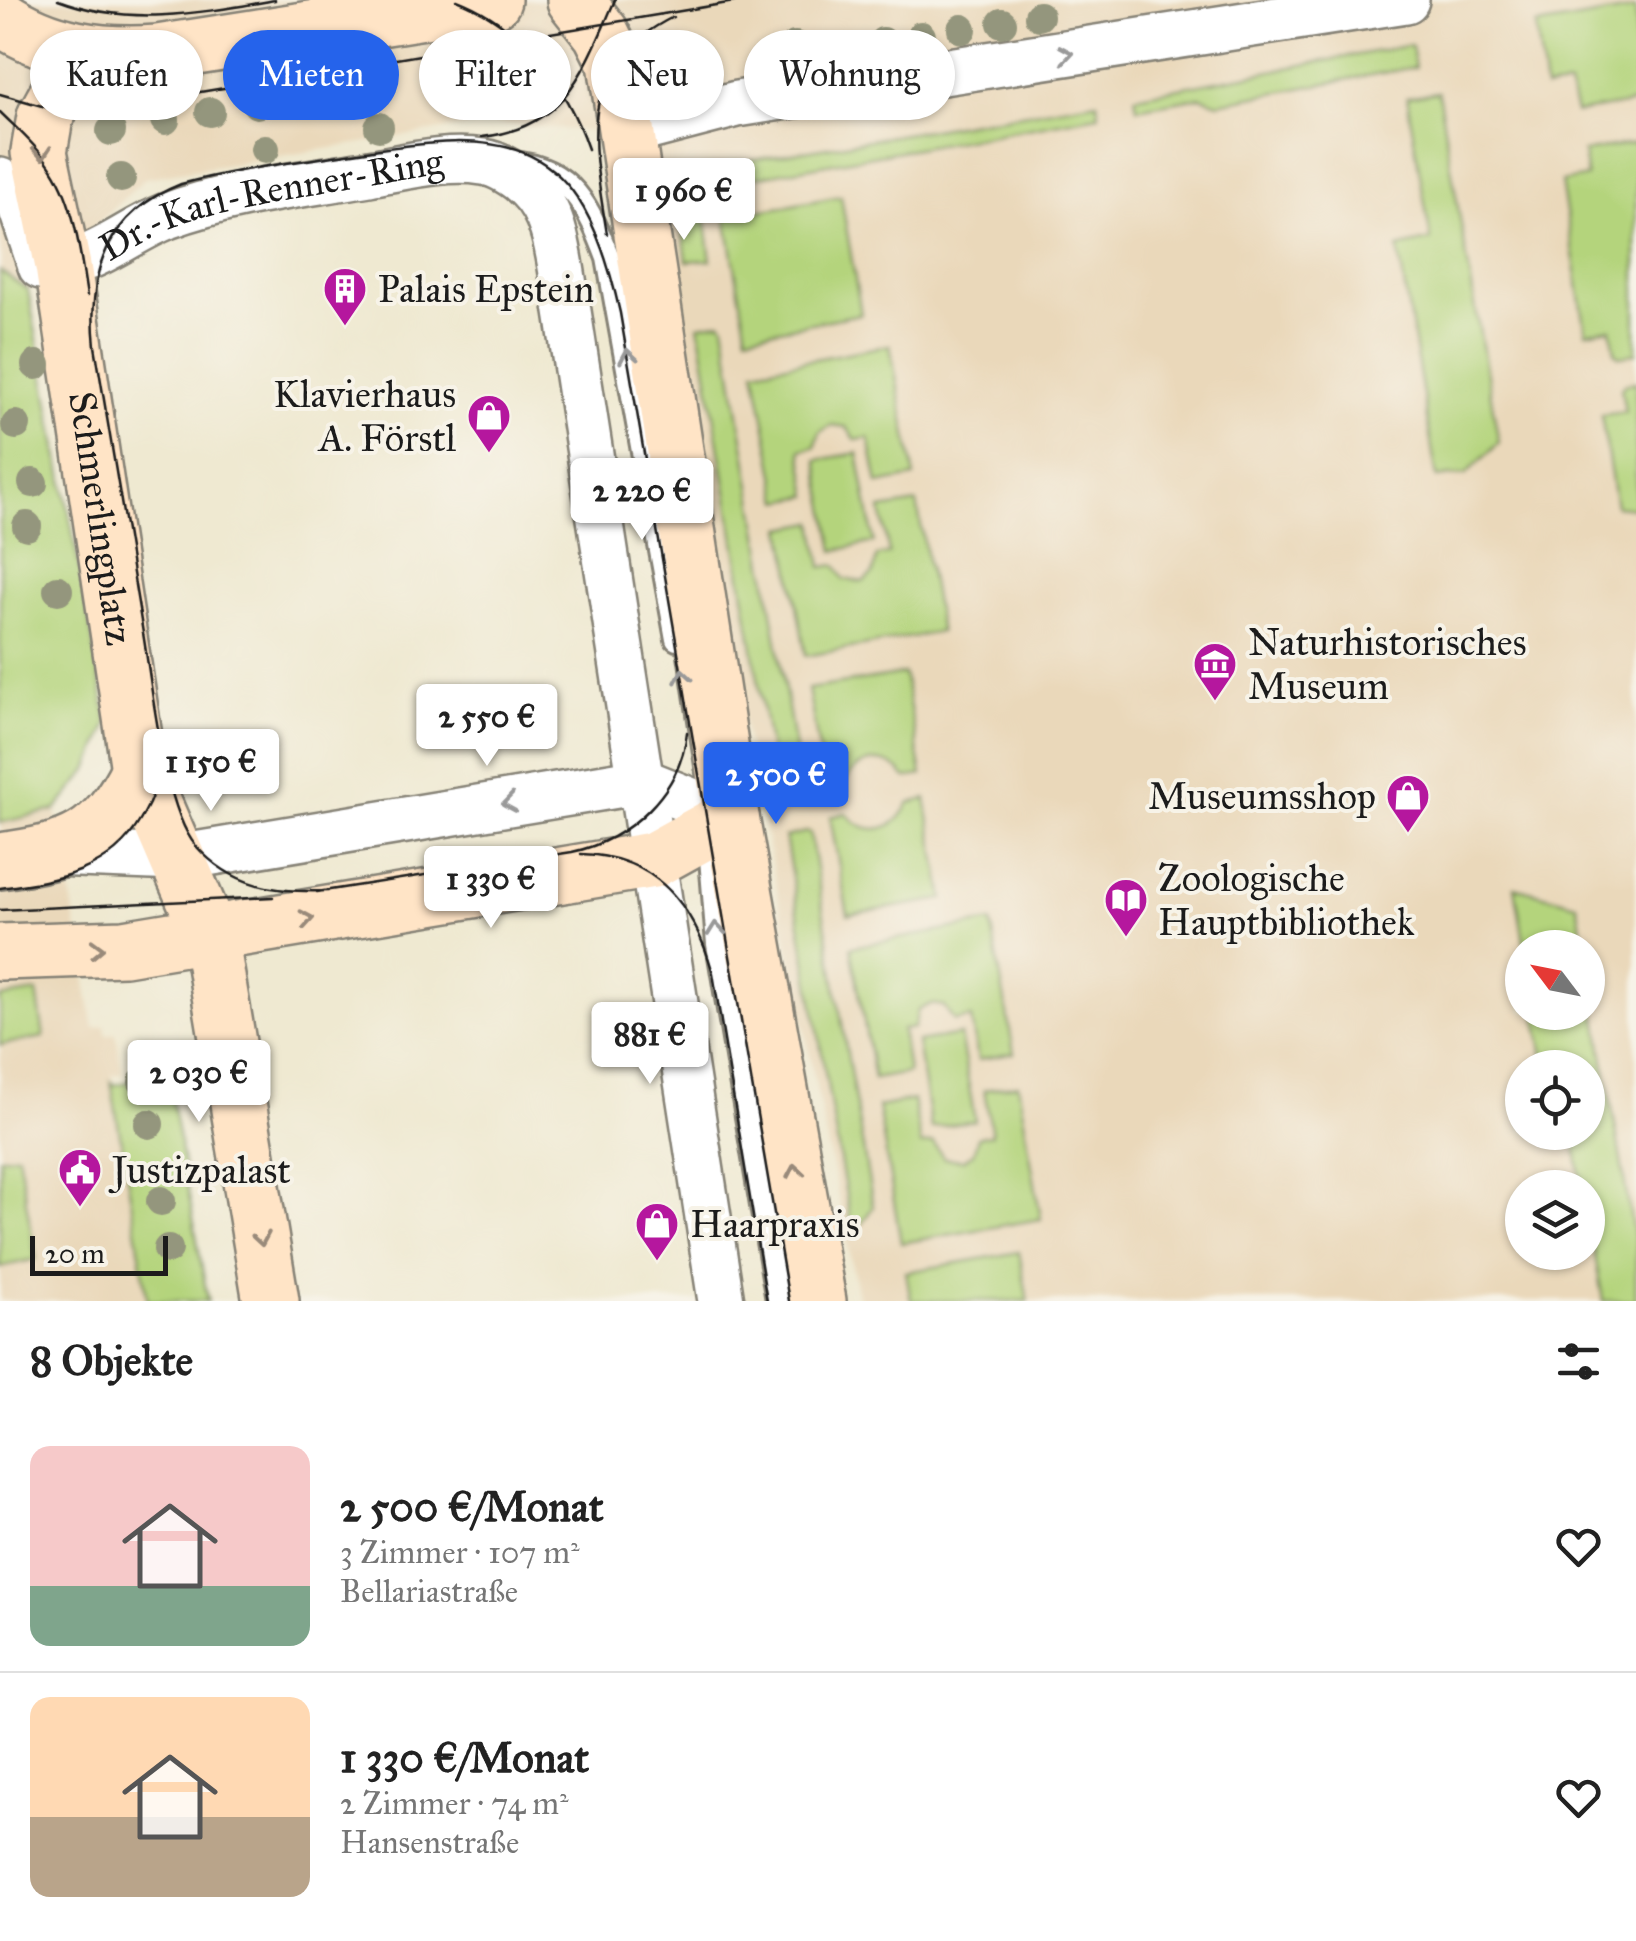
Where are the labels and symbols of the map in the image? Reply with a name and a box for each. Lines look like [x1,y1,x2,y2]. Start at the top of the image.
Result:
one-way arrow [1057,44,1074,65]
street label: Dr.-Karl-Renner-Ring [91,138,446,270]
one-way arrow [30,146,52,162]
pin: 1 960 € [592,158,776,243]
building icon: Palais Epstein [322,266,368,327]
place label: Palais Epstein [378,266,594,312]
one-way arrow [618,347,639,364]
place label: Klavierhaus A. Förstl [273,371,457,461]
street label: Schmerlingplatz [59,388,143,648]
shop icon: Klavierhaus A. Förstl [466,393,512,454]
pin: 2 220 € [550,458,734,543]
place label: Naturhistorisches Museum [1248,619,1527,709]
museum icon: Naturhistorisches Museum [1192,641,1238,702]
one-way arrow [673,668,694,684]
pin: 2 550 € [395,684,579,769]
pin: 1 150 € [119,729,303,814]
pin: 2 500 € [684,742,868,827]
place label: Museumsshop [1148,773,1376,819]
shop icon: Museumsshop [1385,773,1431,834]
one-way arrow [501,792,518,813]
pin: 1 330 € [399,846,583,931]
place label: Zoologische Hauptbibliothek [1158,855,1415,945]
library icon: Zoologische Hauptbibliothek [1103,877,1149,938]
one-way arrow [298,909,315,930]
one-way arrow [706,920,728,936]
north arrow [1505,930,1605,1030]
one-way arrow [90,938,106,959]
pin: 881 € [580,1002,720,1087]
pin: 2 030 € [107,1040,291,1125]
public building icon: Justizpalast [57,1147,103,1208]
place label: Justizpalast [108,1147,291,1194]
one-way arrow [785,1162,806,1179]
shop icon: Haarpraxis [634,1201,680,1262]
place label: Haarpraxis [690,1201,860,1247]
one-way arrow [250,1230,271,1247]
scale bar [30,1231,168,1276]

